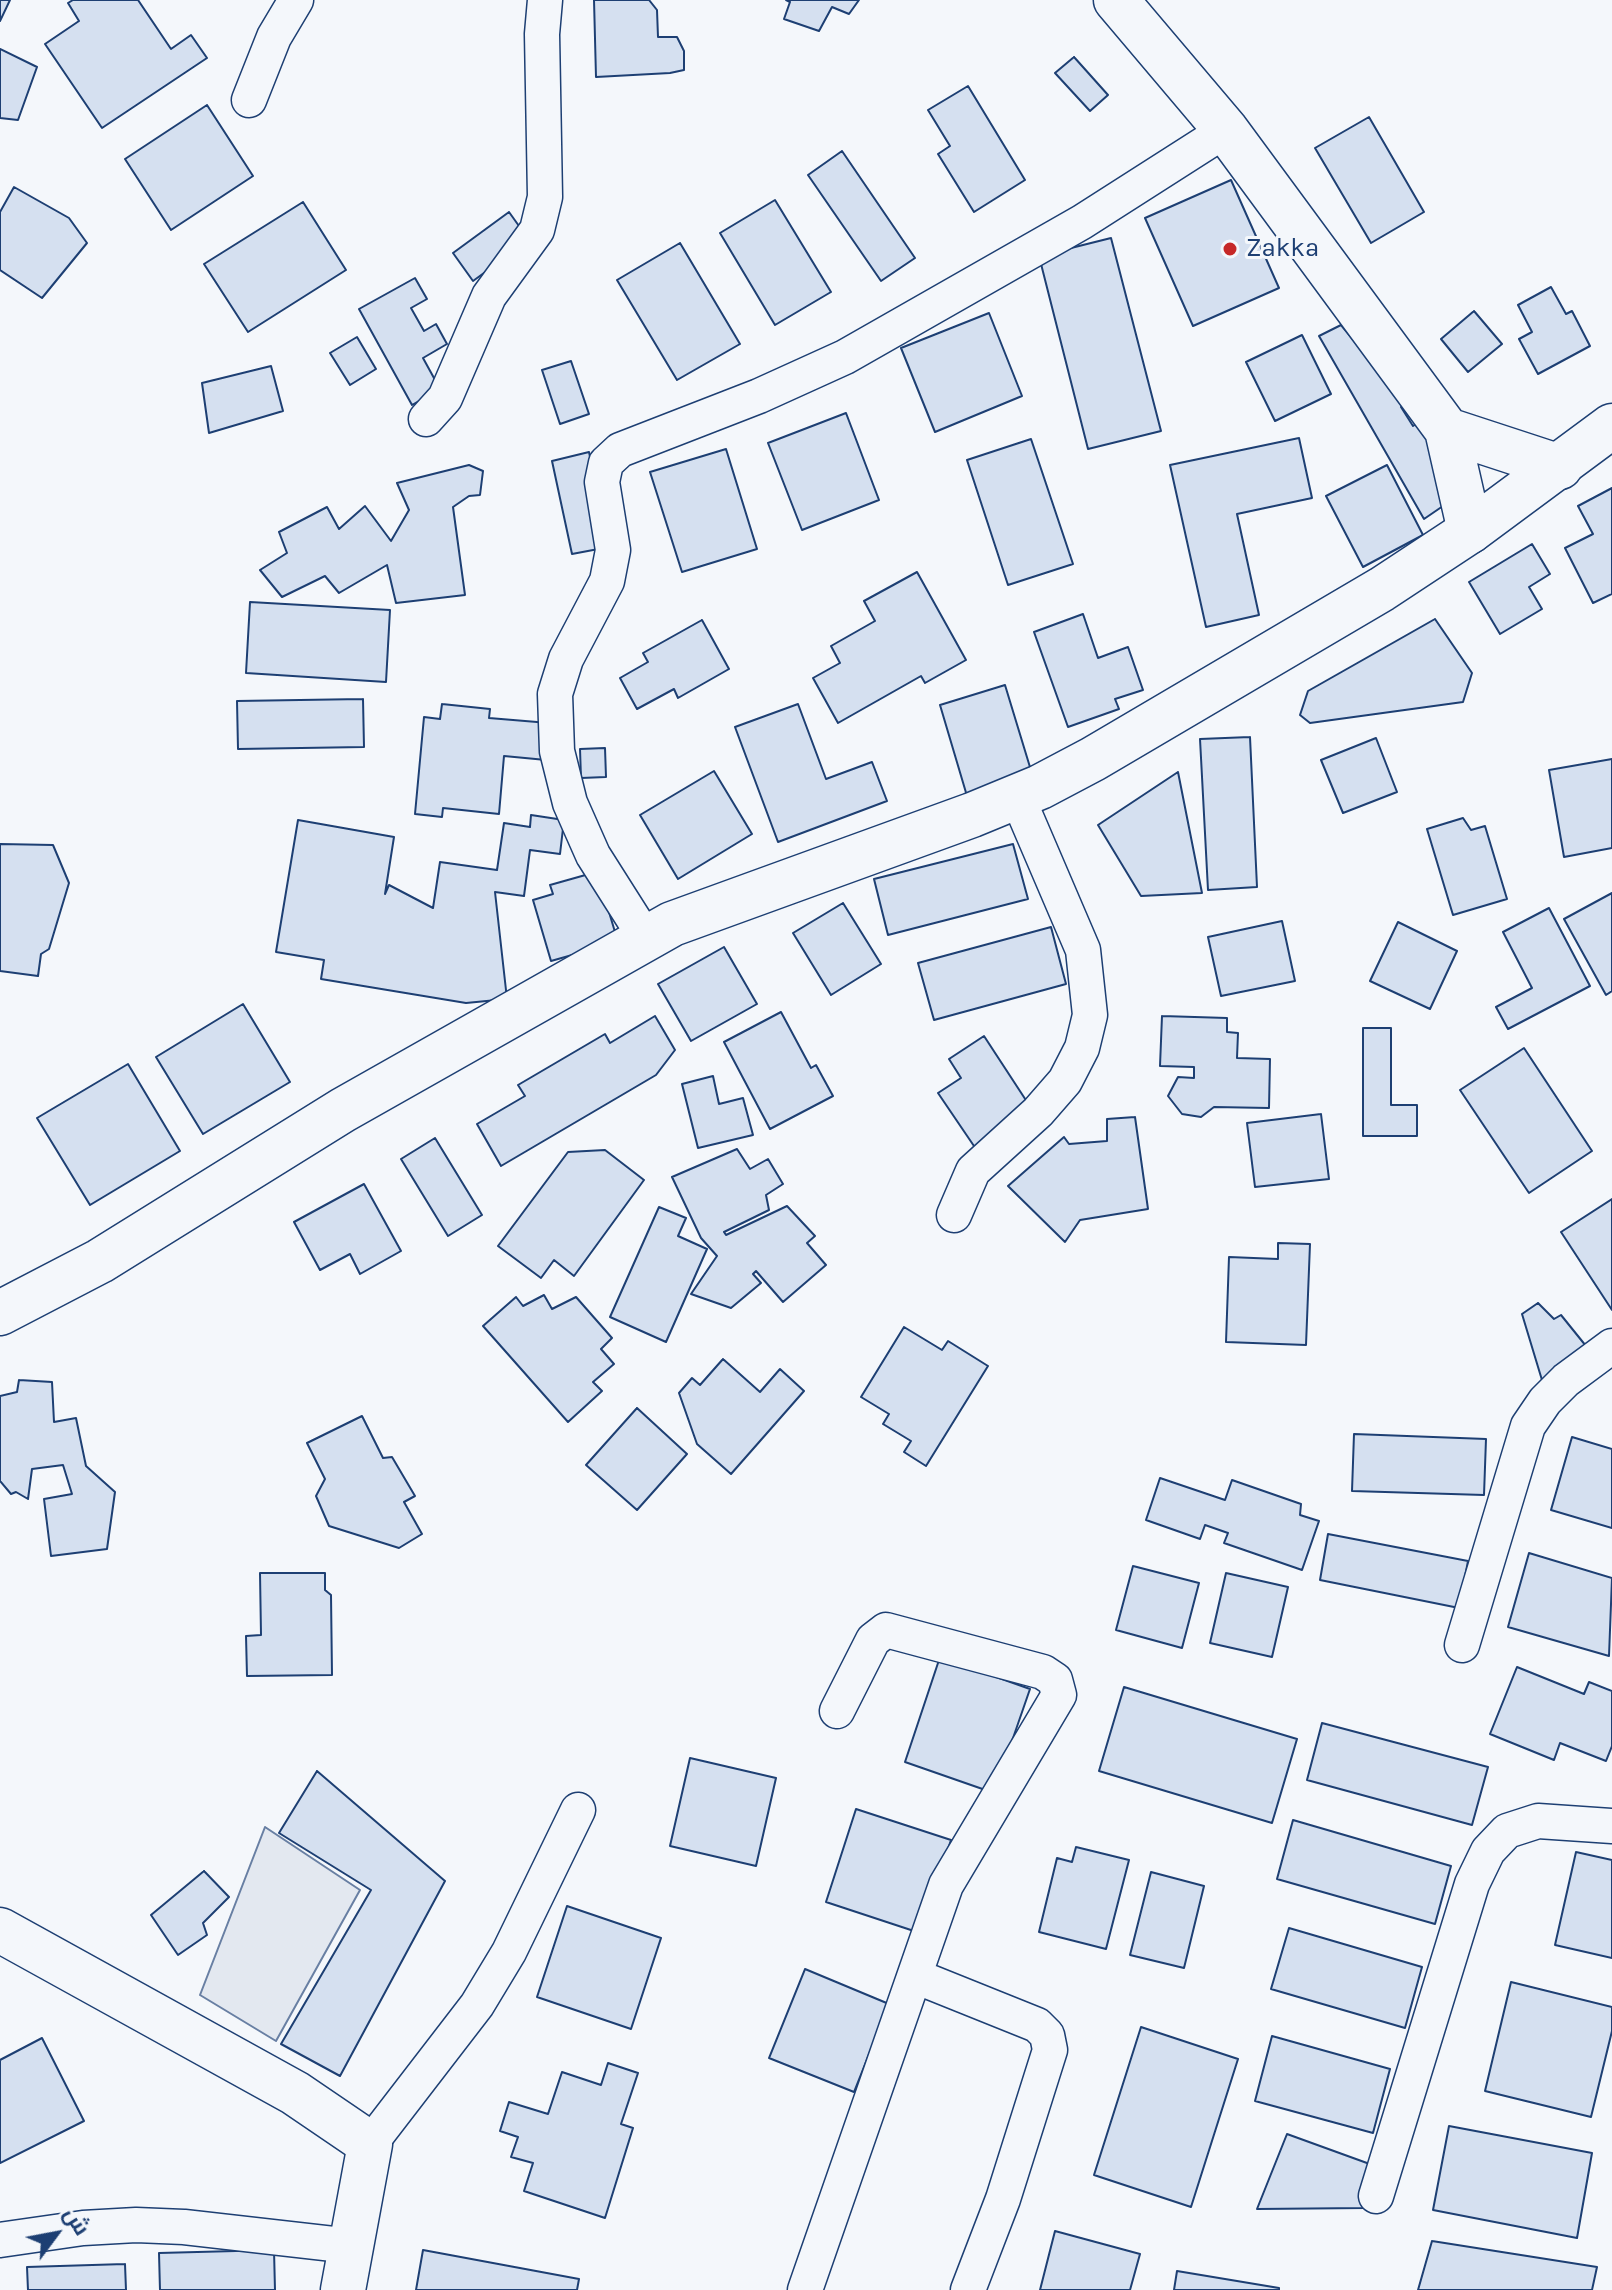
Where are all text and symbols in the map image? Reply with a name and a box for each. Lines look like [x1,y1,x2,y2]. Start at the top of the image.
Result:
place label: Zakka [1246,233,1319,265]
marker: Zakka [1221,240,1239,258]
north arrow [16,2194,96,2274]
text: ش [58,2202,95,2240]

